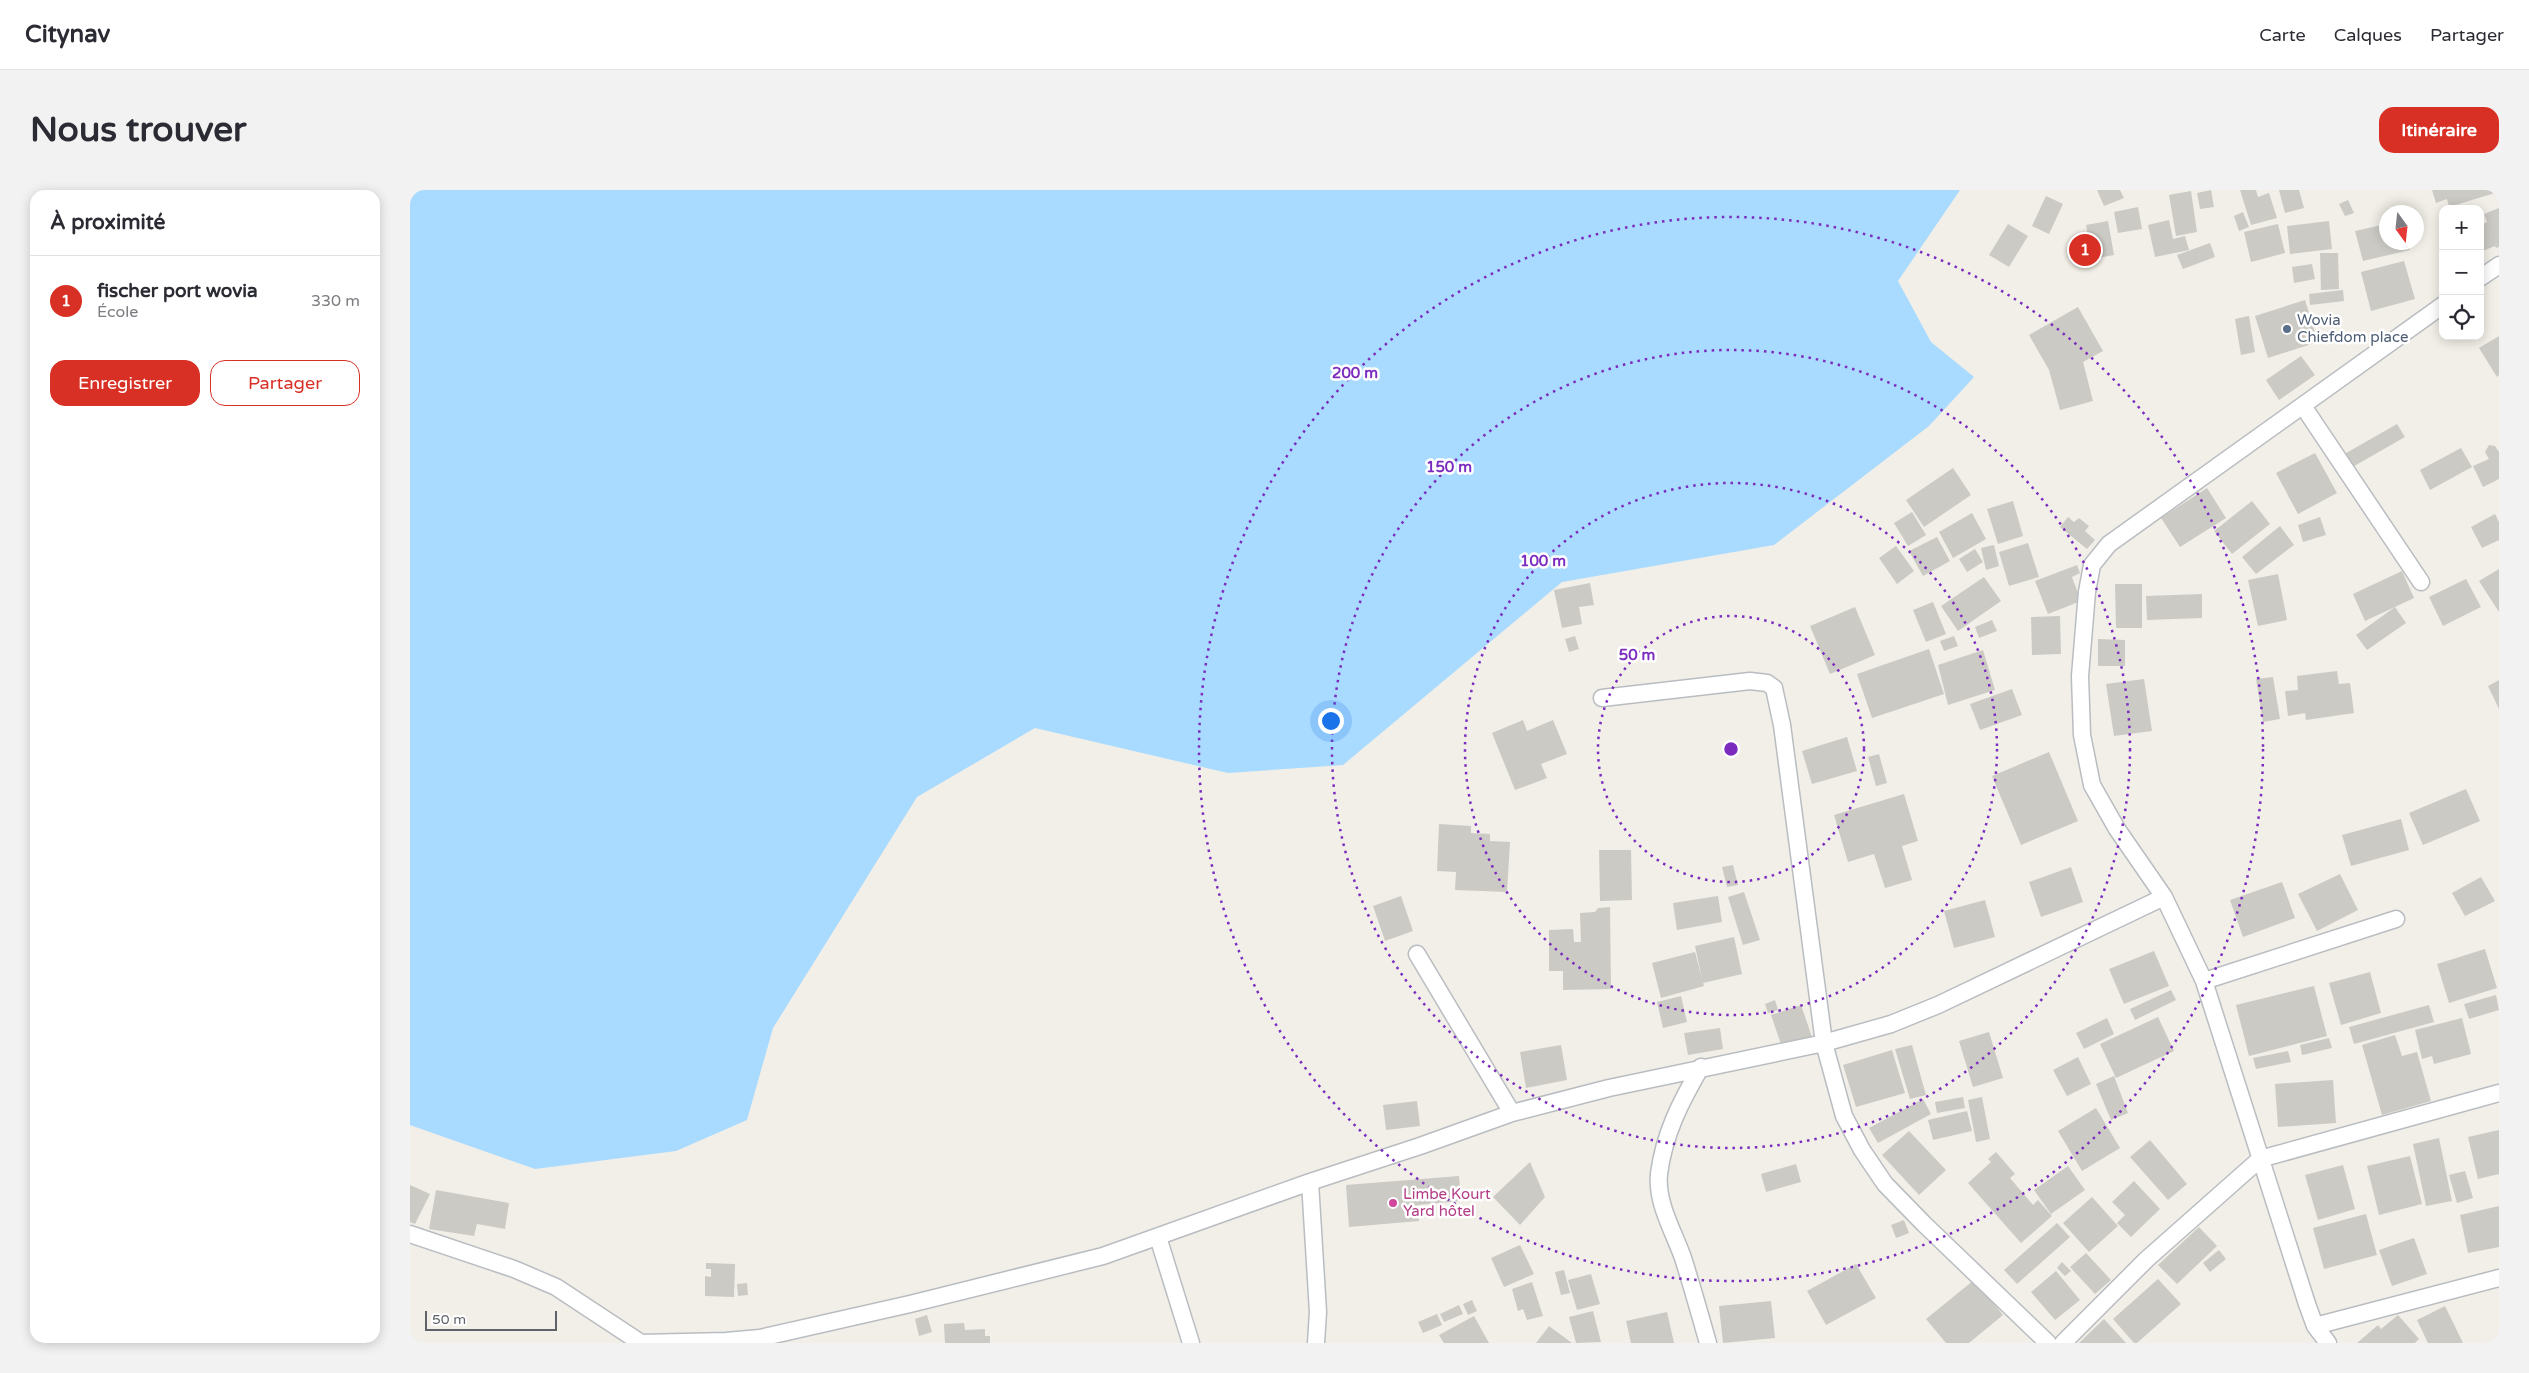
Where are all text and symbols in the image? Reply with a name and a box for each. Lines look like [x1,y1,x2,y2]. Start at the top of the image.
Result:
text: Citynav [25,20,110,49]
text: Carte [2259,24,2306,46]
text: Calques [2334,24,2402,46]
text: Partager [2430,24,2504,46]
button: Itinéraire [2379,107,2499,153]
text: Nous trouver [30,109,246,151]
north arrow [2379,205,2424,250]
map controls [2439,205,2484,340]
button: + [2439,205,2484,250]
text: À proximité [50,210,165,235]
pin: 1 [2069,231,2101,269]
button: − [2439,250,2484,295]
text: fischer port wovia [97,280,258,302]
text: 1 [61,291,71,311]
text: 330 m [311,291,360,311]
button: locate [2439,295,2484,340]
text: École [97,302,138,322]
place label: Wovia Chiefdom place [2297,311,2408,346]
marker: Wovia Chiefdom place [2281,323,2293,335]
button: Enregistrer [50,360,200,406]
button: Partager [210,360,360,406]
text: 200 m [1332,364,1378,382]
text: 150 m [1426,458,1472,476]
text: 100 m [1520,552,1566,570]
text: 50 m [1619,646,1655,664]
your location [1318,708,1344,734]
centre of rings [1722,740,1740,758]
place label: Limbe Kourt Yard hôtel [1403,1185,1491,1220]
marker: Limbe Kourt Yard hôtel [1387,1197,1399,1209]
scale bar [425,1308,558,1331]
text: 50 m [432,1311,466,1328]

